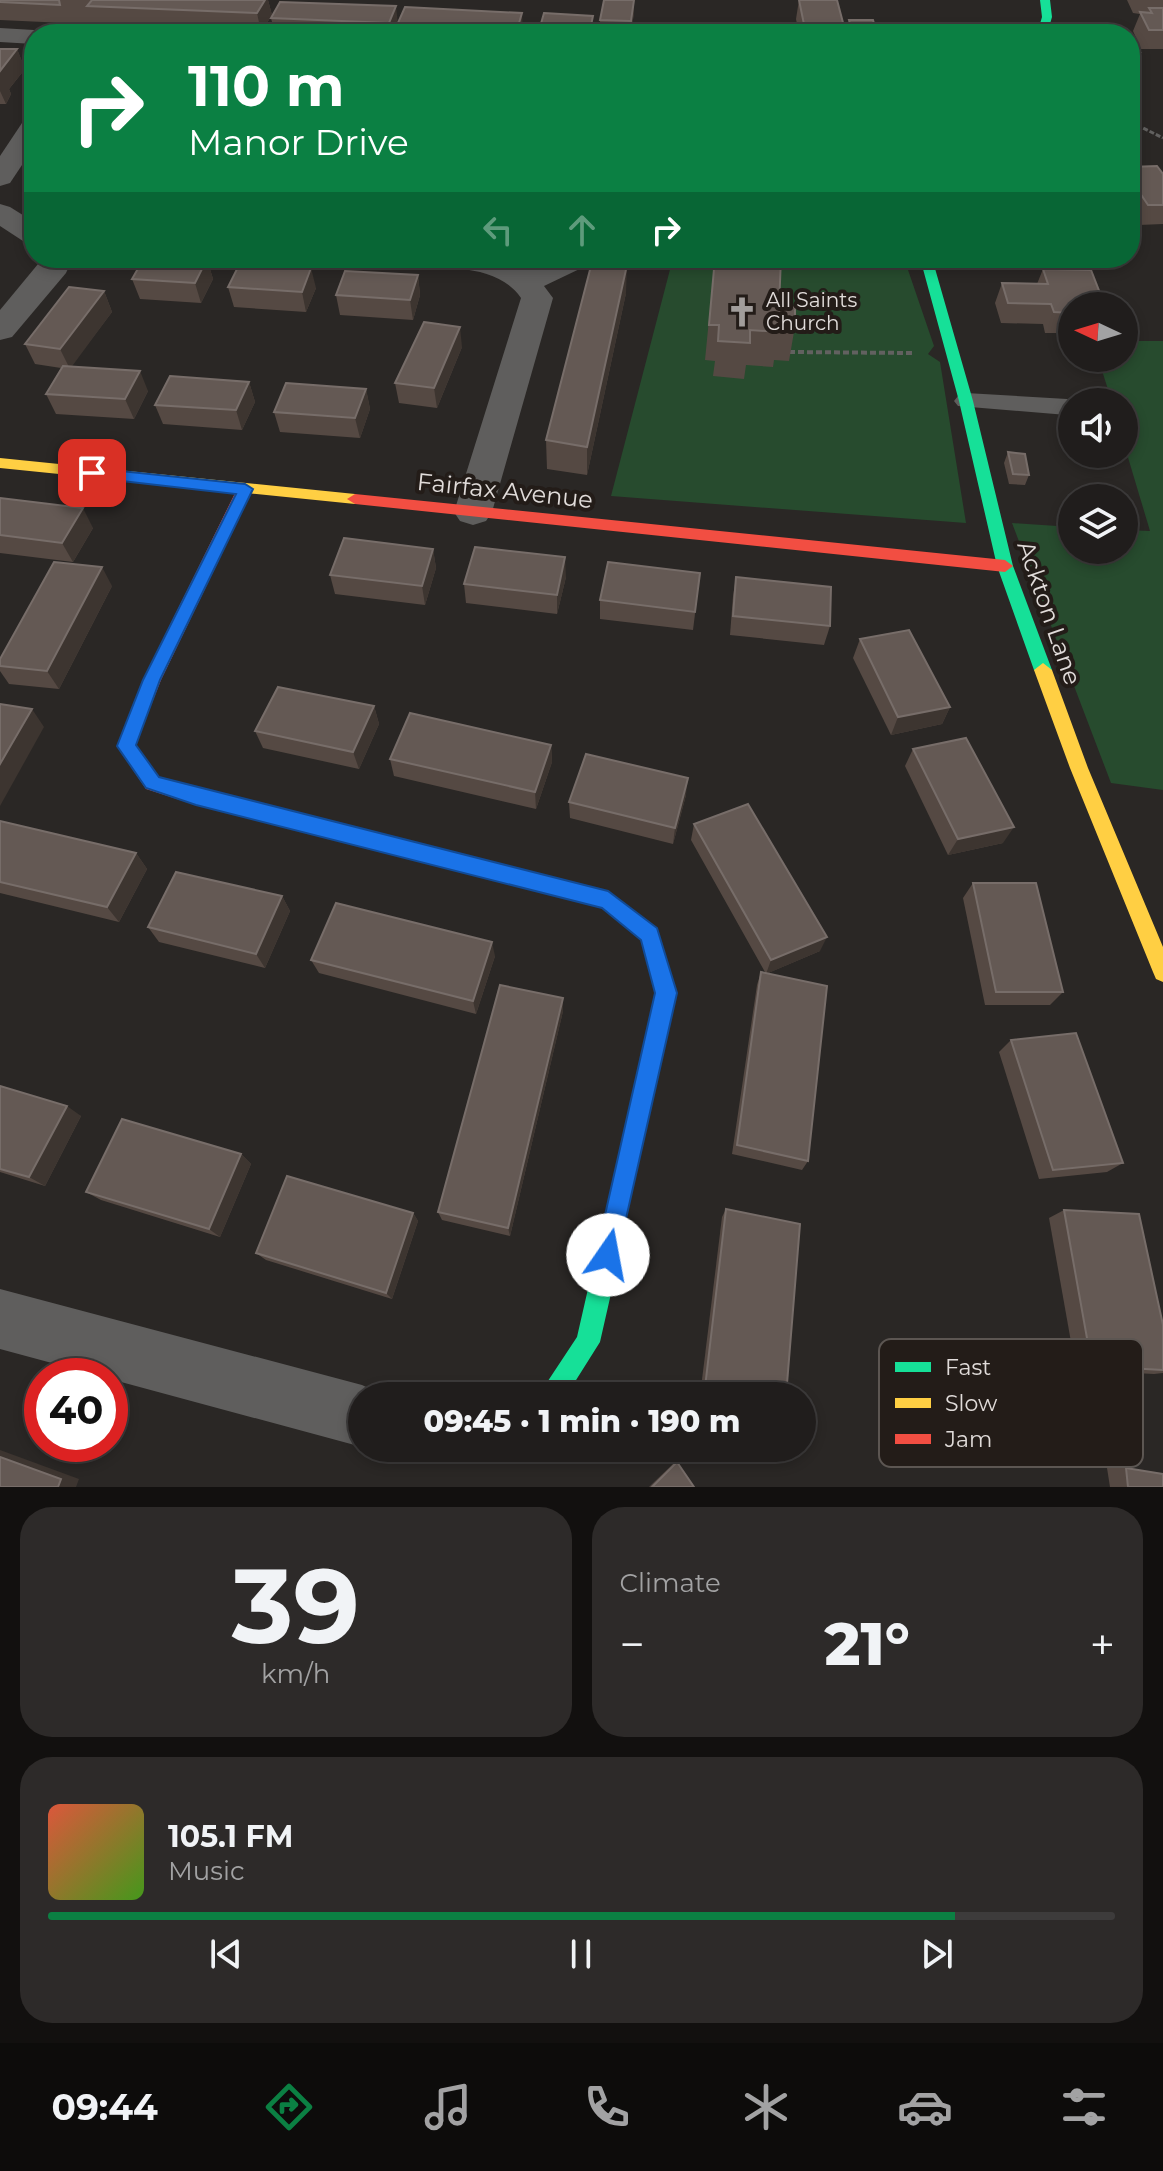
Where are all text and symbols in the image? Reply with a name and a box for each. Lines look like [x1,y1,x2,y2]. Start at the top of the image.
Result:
text: 110 m [188,52,345,120]
icon: right [56,56,160,160]
text: Manor Drive [188,120,409,164]
icon: left [476,208,520,252]
icon: ahead [560,208,604,252]
icon: right [644,208,688,252]
place label: All Saints Church [766,288,857,335]
north arrow [1058,292,1138,372]
map controls [1058,292,1138,564]
church icon: All Saints Church [725,295,759,329]
button: sound [1058,388,1138,468]
pin [58,439,126,507]
icon: arrive [70,451,114,495]
street label: Fairfax Avenue [416,467,594,514]
button: layers [1058,484,1138,564]
street label: Ackton Lane [1011,537,1088,689]
position arrow [566,1213,650,1297]
legend [879,1339,1143,1467]
text: Fast [945,1354,991,1381]
speed limit sign: 40 [24,1358,128,1462]
text: Slow [945,1390,998,1417]
text: 09:45 · 1 min · 190 m [424,1403,740,1440]
text: Jam [944,1426,992,1453]
text: 39 [232,1542,360,1669]
text: Climate [620,1567,721,1599]
text: 21° [825,1607,910,1680]
text: − [620,1617,645,1671]
text: + [1090,1617,1115,1671]
text: km/h [261,1658,330,1690]
text: 105.1 FM [168,1818,293,1855]
text: Music [168,1855,245,1887]
icon: previous [204,1932,248,1976]
icon: pause [559,1932,603,1976]
icon: next [915,1932,959,1976]
icon: directions [261,2079,317,2135]
icon: music [420,2079,476,2135]
icon: phone [579,2079,635,2135]
icon: climate [738,2079,794,2135]
icon: car [897,2079,953,2135]
icon: filters [1056,2079,1112,2135]
text: 09:44 [51,2085,158,2129]

